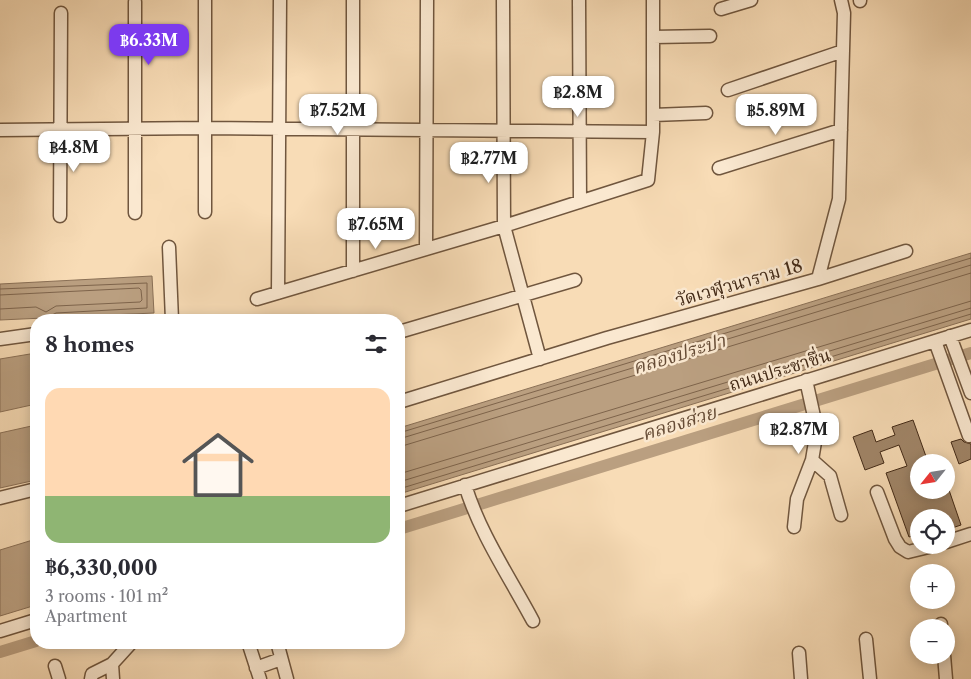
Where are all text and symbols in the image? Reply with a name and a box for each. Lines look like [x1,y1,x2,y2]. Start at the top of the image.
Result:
pin: ฿6.33M [108,23,190,66]
text: ฿6.33M [120,30,178,50]
pin: ฿2.8M [543,76,613,118]
text: ฿2.8M [553,82,603,102]
pin: ฿7.52M [297,94,379,136]
pin: ฿5.89M [735,94,817,136]
text: ฿7.52M [310,100,366,120]
text: ฿5.89M [747,100,805,120]
pin: ฿4.8M [39,130,109,173]
text: ฿4.8M [49,137,99,157]
pin: ฿2.77M [448,142,530,184]
text: ฿2.77M [461,148,517,168]
pin: ฿7.65M [335,208,417,250]
text: ฿7.65M [348,214,404,234]
street label: วัดเวฬุวนาราม 18 [673,254,805,313]
water label: คลองประปา [630,329,729,379]
icon: filters [362,330,390,358]
text: 8 homes [45,332,134,357]
street label: ถนนประชาชื่น [726,341,834,396]
water label: คลองส่วย [639,400,721,445]
pin: ฿2.87M [758,412,840,455]
text: ฿2.87M [770,419,828,439]
icon: home [173,420,263,510]
north arrow [910,454,955,499]
map controls [910,454,955,664]
button: locate [910,509,955,554]
text: ฿6,330,000 [45,555,158,580]
button: + [910,564,955,609]
text: 3 rooms · 101 m² [45,586,168,606]
text: Apartment [45,606,127,626]
button: − [910,619,955,664]

